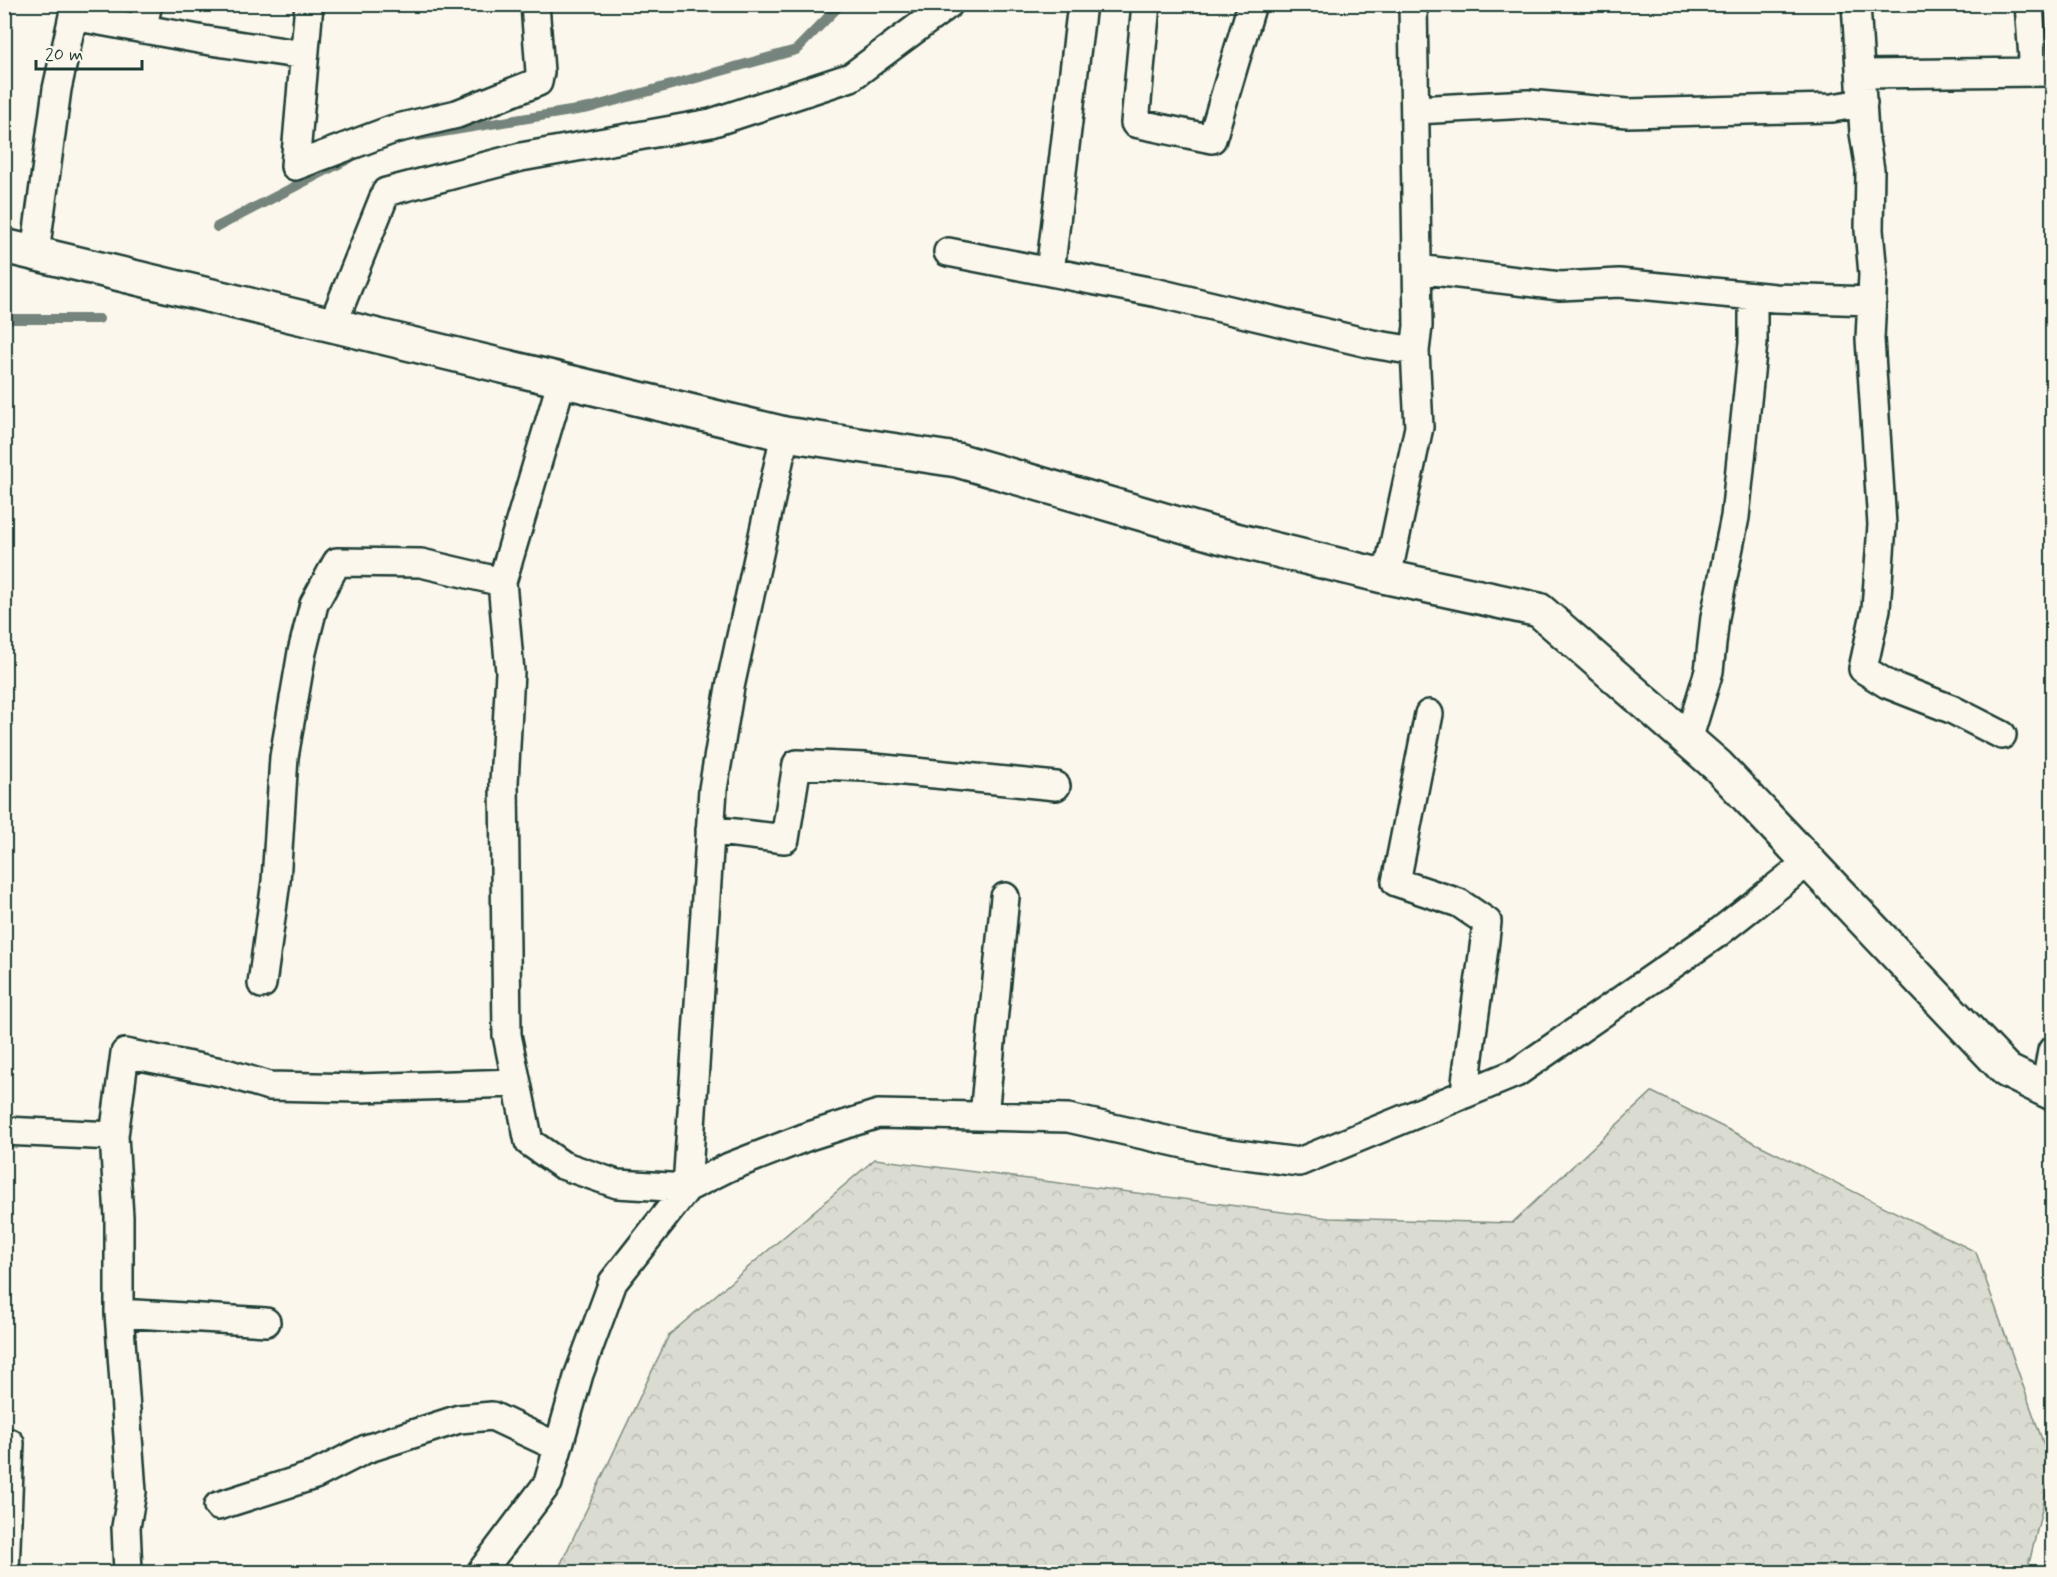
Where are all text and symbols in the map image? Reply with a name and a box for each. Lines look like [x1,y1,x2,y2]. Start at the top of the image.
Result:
scale bar [36,33,142,71]
text: 20 m [45,43,83,67]

